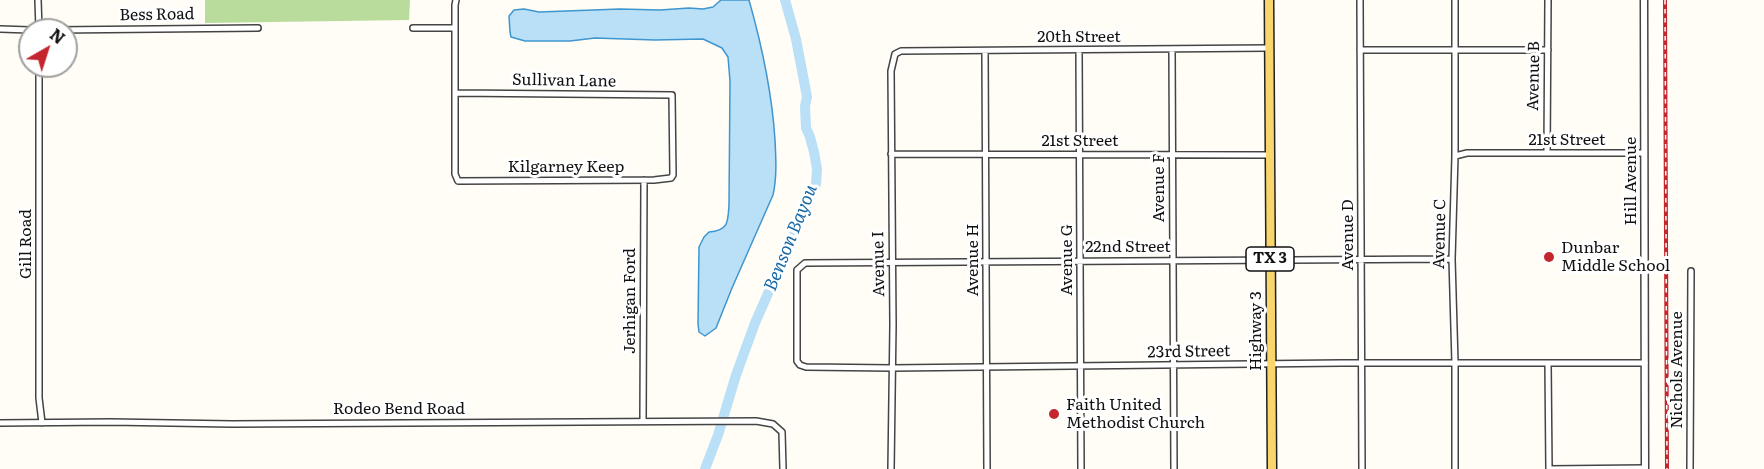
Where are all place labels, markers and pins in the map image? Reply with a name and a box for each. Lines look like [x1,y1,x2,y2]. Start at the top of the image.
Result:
place label: Dunbar Middle School [1561,238,1670,276]
marker: Dunbar Middle School [1542,250,1556,264]
place label: Faith United Methodist Church [1066,395,1205,433]
marker: Faith United Methodist Church [1047,407,1061,421]

